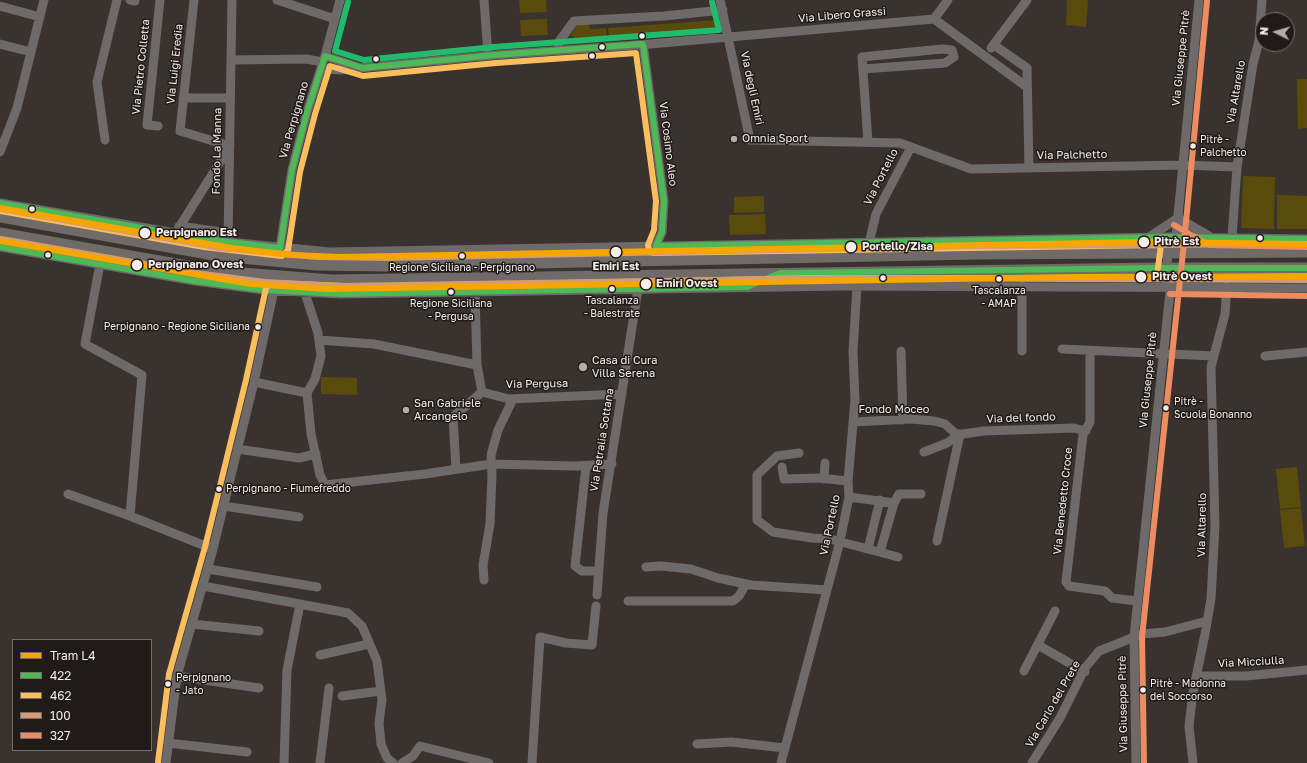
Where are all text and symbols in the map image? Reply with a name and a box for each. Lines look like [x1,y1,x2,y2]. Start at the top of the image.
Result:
street label: Via Libero Grassi [798,5,886,25]
street label: Via Giuseppe Pitrè [1169,9,1193,107]
north arrow [1255,12,1295,52]
street label: Via Pietro Colletta [129,19,153,115]
street label: Via Luigi Eredia [164,23,186,105]
text: N [1257,26,1270,36]
unlabelled marker [637,31,647,41]
unlabelled marker [597,42,607,52]
street label: Via degli Emiri [738,50,766,126]
unlabelled marker [587,51,597,61]
unlabelled marker [371,54,381,64]
street label: Via Altarello [1224,59,1248,125]
street label: Via Perpignano [277,80,311,160]
street label: Via Cosimo Aleo [656,101,680,187]
street label: Fondo La Manna [210,108,224,194]
place label: Omnia Sport [742,132,808,146]
marker: Omnia Sport [729,134,739,144]
place label: Pitrè - Palchetto [1200,134,1246,158]
marker: Pitrè - Palchetto [1188,141,1198,151]
street label: Via Portello [861,146,901,208]
street label: Via Palchetto [1037,148,1107,162]
unlabelled marker [27,204,37,214]
marker: Perpignano Est [138,226,152,240]
place label: Perpignano Est [156,226,237,240]
unlabelled marker [1255,233,1265,243]
marker: Pitrè Est [1137,235,1151,249]
place label: Pitrè Est [1154,235,1200,249]
marker: Portello/Zisa [844,240,858,254]
place label: Portello/Zisa [862,240,933,254]
marker: Emiri Est [609,245,623,259]
unlabelled marker [43,250,53,260]
marker: Regione Siciliana - Perpignano [457,251,467,261]
marker: Perpignano Ovest [130,258,144,272]
place label: Perpignano Ovest [148,258,243,272]
place label: Emiri Est [593,260,639,274]
place label: Regione Siciliana - Perpignano [389,262,535,274]
marker: Pitrè Ovest [1134,270,1148,284]
place label: Pitrè Ovest [1152,270,1212,284]
unlabelled marker [878,273,888,283]
marker: Tascalanza - AMAP [994,274,1004,284]
marker: Emiri Ovest [639,277,653,291]
place label: Emiri Ovest [656,277,717,291]
marker: Tascalanza - Balestrate [607,284,617,294]
place label: Tascalanza - AMAP [972,285,1026,308]
marker: Regione Siciliana - Pergusa [446,287,456,297]
place label: Tascalanza - Balestrate [584,295,640,318]
place label: Regione Siciliana - Pergusa [410,298,492,322]
place label: Perpignano - Regione Siciliana [104,321,250,333]
marker: Perpignano - Regione Siciliana [253,322,263,332]
street label: Via Giuseppe Pitrè [1136,331,1160,429]
place label: Casa di Cura Villa Serena [592,354,657,380]
marker: Casa di Cura Villa Serena [577,361,589,373]
street label: Via Pergusa [506,377,568,391]
street label: Via Petralia Sottana [587,387,617,493]
place label: Pitrè - Scuola Bonanno [1174,396,1252,420]
place label: San Gabriele Arcangelo [414,397,481,423]
street label: Fondo Moceo [859,403,929,417]
marker: Pitrè - Scuola Bonanno [1161,403,1171,413]
marker: San Gabriele Arcangelo [401,405,411,415]
street label: Via del fondo [986,410,1056,426]
street label: Via Benedetto Croce [1051,447,1075,555]
place label: Perpignano - Fiumefreddo [226,483,351,495]
marker: Perpignano - Fiumefreddo [214,484,224,494]
street label: Via Portello [817,493,843,557]
street label: Via Altarello [1195,493,1209,557]
legend [12,639,152,751]
text: Tram L4 [50,648,95,663]
street label: Via Micciulla [1217,654,1285,670]
street label: Via Giuseppe Pitrè [1116,656,1130,752]
street label: Via Carlo del Prete [1023,658,1083,750]
text: 422 [50,668,71,683]
place label: Perpignano - Jato [176,672,231,696]
place label: Pitrè - Madonna del Soccorso [1150,678,1226,702]
marker: Perpignano - Jato [163,679,173,689]
marker: Pitrè - Madonna del Soccorso [1138,685,1148,695]
text: 462 [50,688,72,703]
text: 100 [50,708,71,723]
text: 327 [50,728,70,743]

